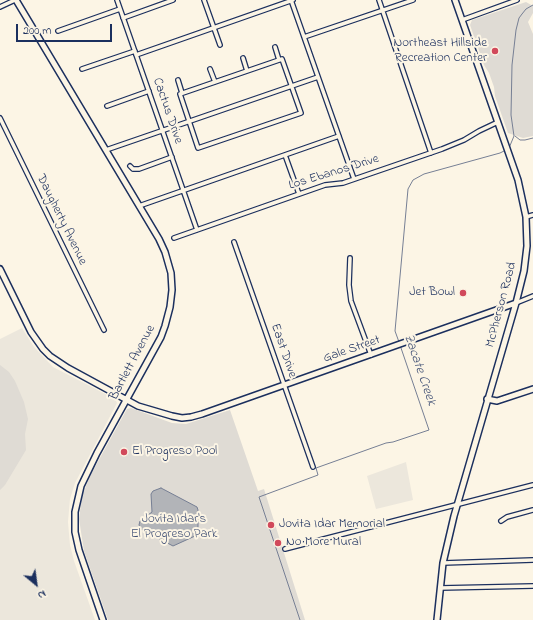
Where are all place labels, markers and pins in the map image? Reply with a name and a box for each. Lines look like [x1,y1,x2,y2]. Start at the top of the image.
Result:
place label: Northeast Hillside Recreation Center [393,36,487,67]
marker: Northeast Hillside Recreation Center [490,46,500,56]
place label: Jet Bowl [409,285,455,301]
marker: Jet Bowl [458,288,468,298]
place label: El Progreso Pool [132,444,217,460]
marker: El Progreso Pool [119,447,129,457]
place label: Jovita Idar Memorial [279,517,385,533]
marker: Jovita Idar Memorial [266,520,276,530]
place label: No More Mural [286,535,361,551]
marker: No More Mural [273,538,283,548]

